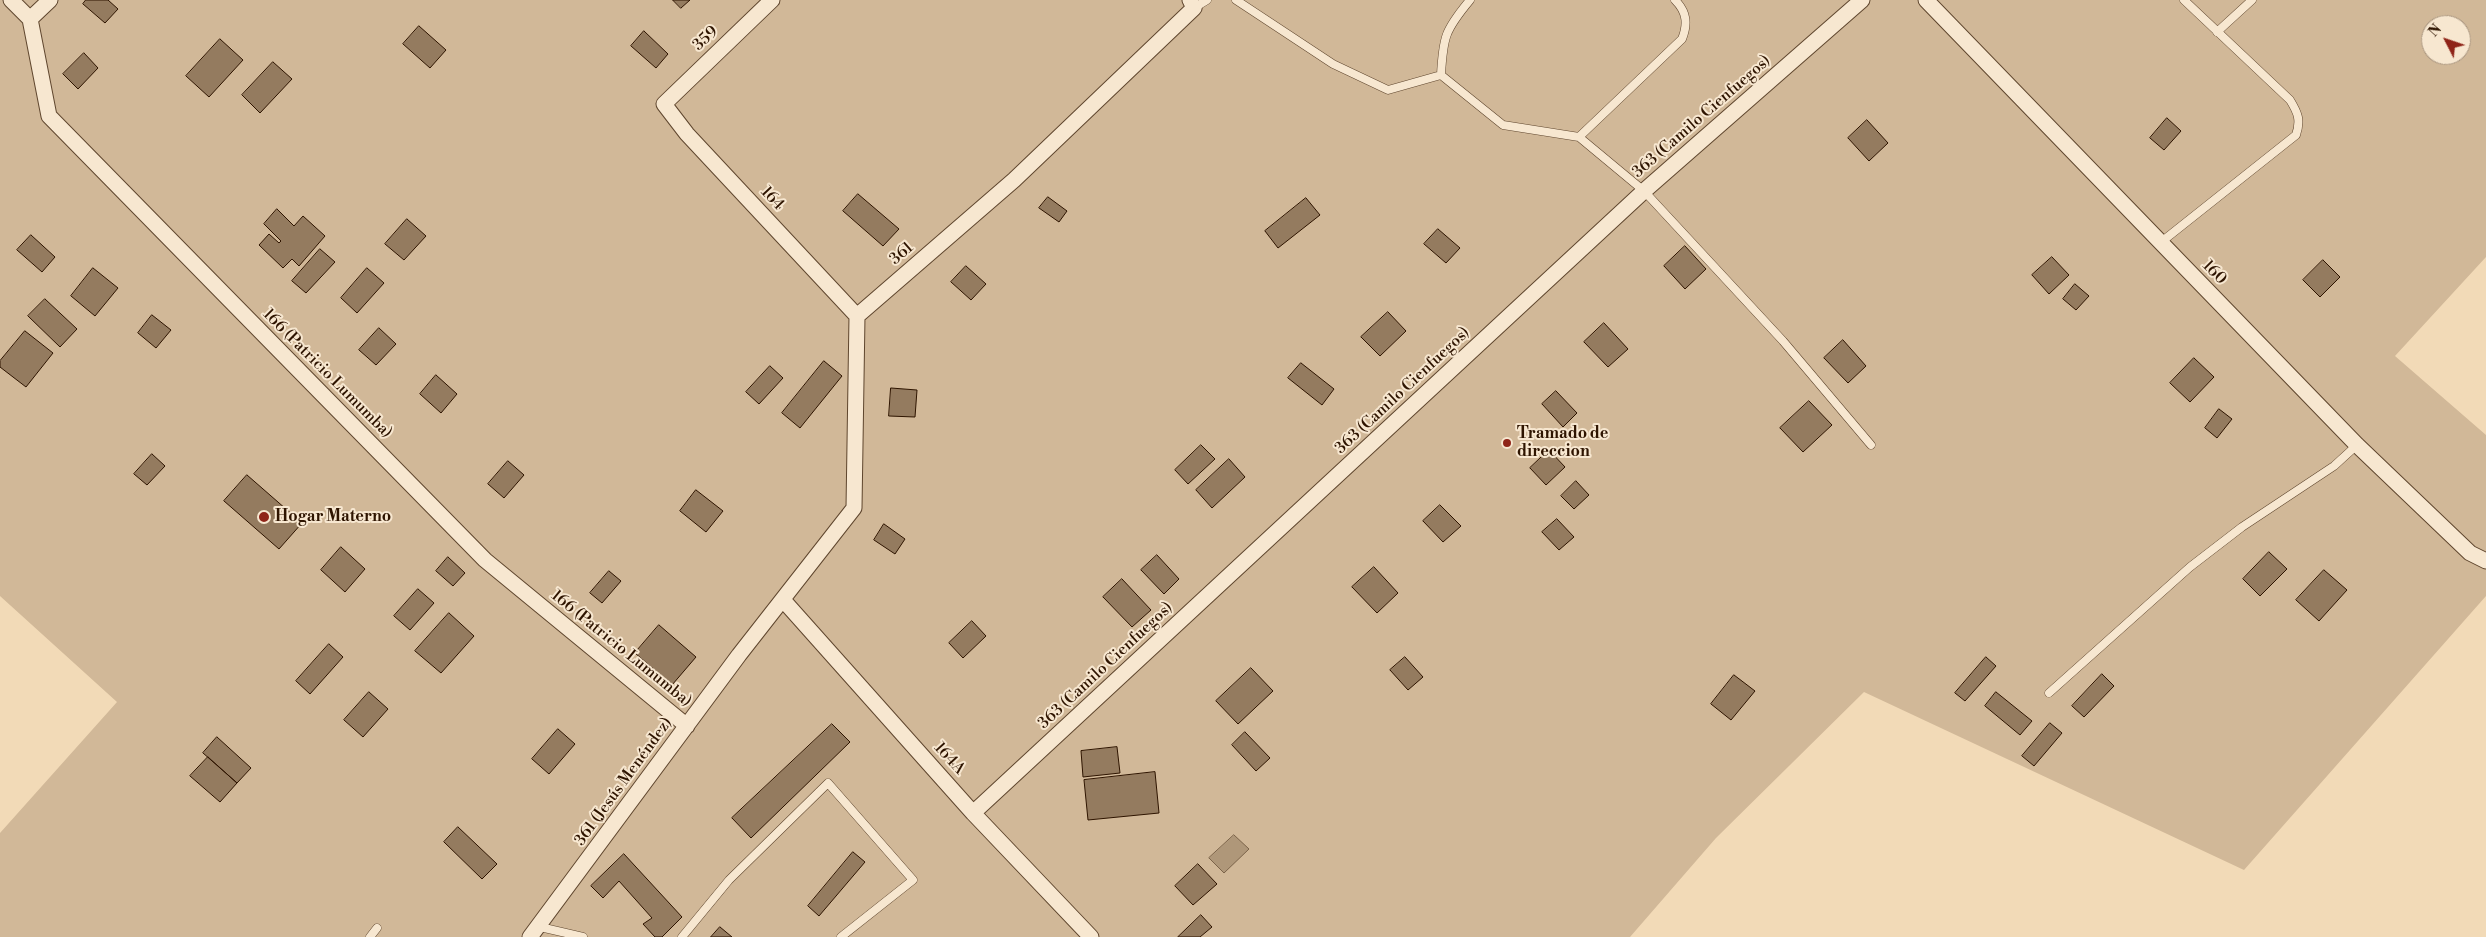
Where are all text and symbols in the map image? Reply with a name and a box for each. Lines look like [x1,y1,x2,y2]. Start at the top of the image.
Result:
north arrow [2421,15,2471,65]
text: N [2425,21,2446,41]
street label: 359 [689,23,723,55]
street label: 363 (Camilo Cienfuegos) [1629,52,1775,182]
street label: 164 [756,183,788,215]
street label: 361 [886,239,918,269]
street label: 160 [2198,257,2230,289]
street label: 166 (Patricio Lumumba) [258,305,396,443]
street label: 363 (Camilo Cienfuegos) [1332,324,1474,458]
place label: Tramado de direccion [1517,424,1608,462]
marker: Tramado de direccion [1501,437,1513,449]
place label: Hogar Materno [275,507,391,527]
marker: Hogar Materno [257,510,271,524]
street label: 166 (Patricio Lumumba) [547,586,695,712]
street label: 363 (Camilo Cienfuegos) [1035,599,1177,733]
street label: 361 (Jesús Menéndez) [571,714,677,850]
street label: 164A [930,739,968,779]

